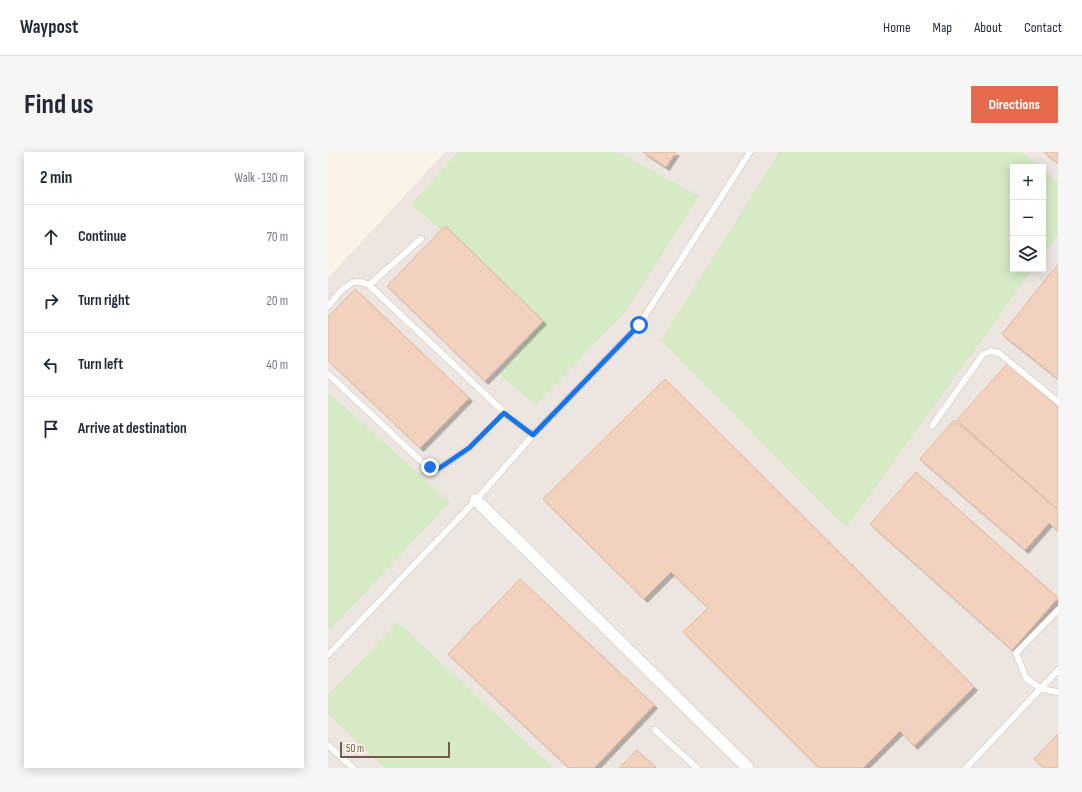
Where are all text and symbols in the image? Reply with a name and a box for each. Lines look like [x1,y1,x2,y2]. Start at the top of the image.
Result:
text: Waypost [20,16,78,39]
text: Home [883,19,911,36]
text: Map [933,19,952,36]
text: About [974,19,1002,36]
text: Contact [1024,19,1062,36]
button: Directions [971,86,1058,123]
text: Find us [24,88,93,121]
map controls [1010,164,1046,272]
button: + [1010,164,1046,200]
text: 2 min [40,168,72,188]
text: Walk · 130 m [235,170,288,186]
button: − [1010,200,1046,236]
icon: ahead [40,226,62,248]
text: Continue [78,227,127,246]
text: 70 m [267,229,288,245]
button: layers [1010,236,1046,272]
icon: right [40,290,62,312]
text: Turn right [78,291,130,310]
text: 20 m [266,293,288,309]
route start [630,316,648,334]
icon: left [40,354,62,376]
text: Turn left [78,355,123,374]
text: 40 m [266,357,288,373]
icon: arrive [40,418,62,440]
text: Arrive at destination [78,419,187,438]
route end [421,458,439,476]
scale bar [340,740,450,759]
text: 50 m [346,742,364,755]

